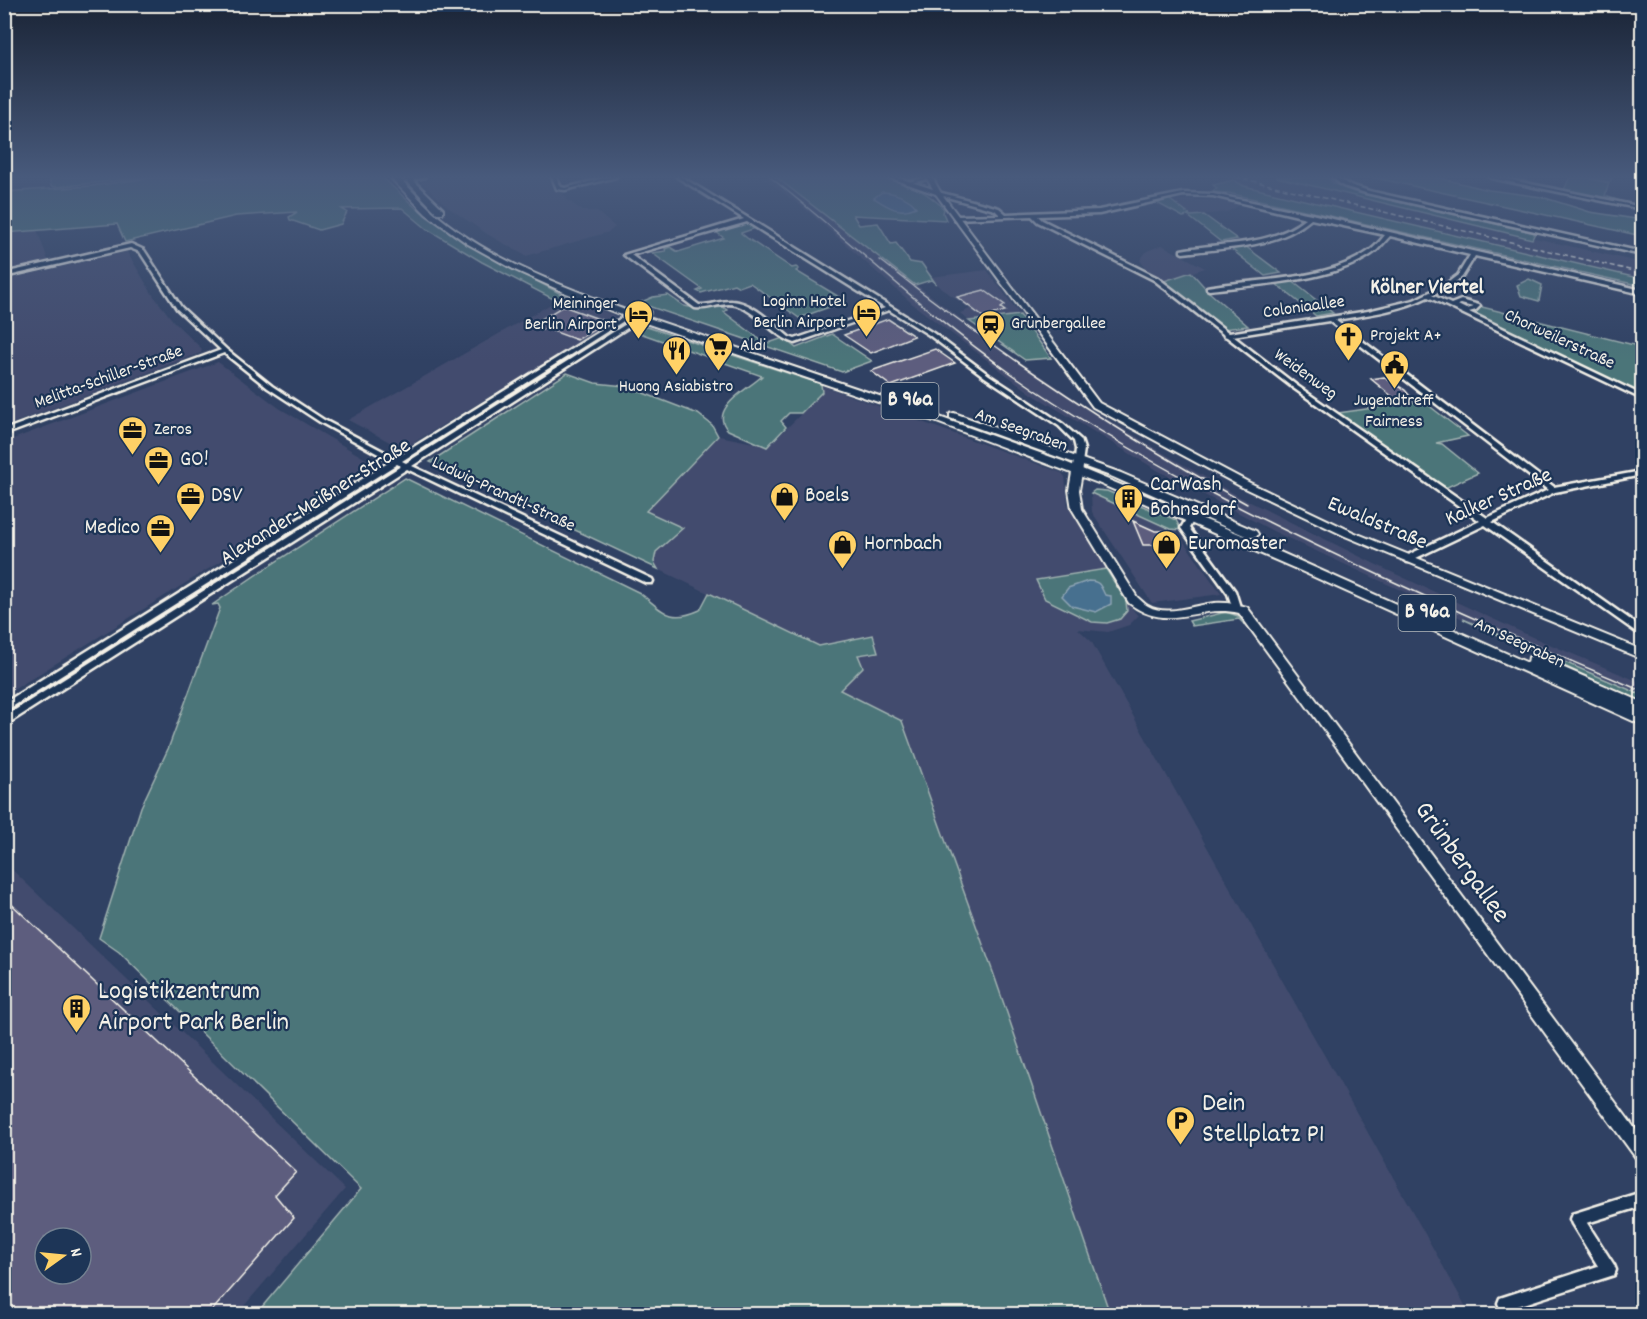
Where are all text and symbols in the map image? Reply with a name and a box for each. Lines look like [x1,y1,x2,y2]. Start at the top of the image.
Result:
district label: Kölner Viertel [1370,273,1485,304]
place label: Loginn Hotel Berlin Airport [753,290,847,336]
street label: Coloniaallee [1262,290,1346,326]
place label: Meininger Berlin Airport [524,292,617,338]
hotel icon: Loginn Hotel Berlin Airport [851,296,883,338]
hotel icon: Meininger Berlin Airport [622,298,654,340]
street label: Chorweilerstraße [1500,303,1618,377]
station icon: Grünbergallee [974,308,1006,350]
place label: Grünbergallee [1011,312,1106,337]
church icon: Projekt A+ [1333,320,1365,362]
place label: Projekt A+ [1370,324,1442,349]
supermarket icon: Aldi [703,330,735,372]
restaurant icon: Huong Asiabistro [660,334,692,376]
place label: Aldi [740,334,766,359]
street label: Melitta-Schiller-Straße [31,340,187,416]
street label: Weidenweg [1268,343,1342,407]
public building icon: Jugendtreff Fairness [1378,348,1410,390]
place label: Huong Asiabistro [619,375,733,400]
road number: B 96a [882,383,938,419]
place label: Jugendtreff Fairness [1354,389,1434,435]
street label: Am Seegraben [971,403,1071,459]
office icon: Zeros [117,414,149,456]
place label: Zeros [154,418,192,443]
street label: Alexander-Meißner-Straße [214,431,418,575]
office icon: GO! [143,444,175,486]
place label: GO! [180,445,209,476]
street label: Ludwig-Prandtl-Straße [427,451,579,539]
street label: Kalker Straße [1441,461,1557,535]
place label: CarWash Bohnsdorf [1150,470,1237,526]
office icon: DSV [174,480,206,522]
shop icon: Boels [768,480,800,522]
place label: DSV [211,481,243,512]
place label: Boels [805,481,849,512]
building icon: CarWash Bohnsdorf [1113,482,1145,524]
street label: Ewaldstraße [1322,489,1432,559]
office icon: Medico [145,512,177,554]
place label: Medico [84,513,140,544]
shop icon: Hornbach [827,528,859,570]
shop icon: Euromaster [1151,528,1183,570]
place label: Hornbach [864,529,942,560]
place label: Euromaster [1188,529,1287,560]
road number: B 96a [1398,595,1456,631]
street label: Am Seegraben [1470,612,1568,676]
street label: Grünbergallee [1403,794,1519,932]
place label: Logistikzentrum Airport Park Berlin [98,973,289,1043]
building icon: Logistikzentrum Airport Park Berlin [61,992,93,1034]
place label: Dein Stellplatz P1 [1202,1085,1325,1155]
parking icon: Dein Stellplatz P1 [1165,1104,1197,1146]
north arrow [33,1226,93,1286]
text: N [63,1246,87,1260]

